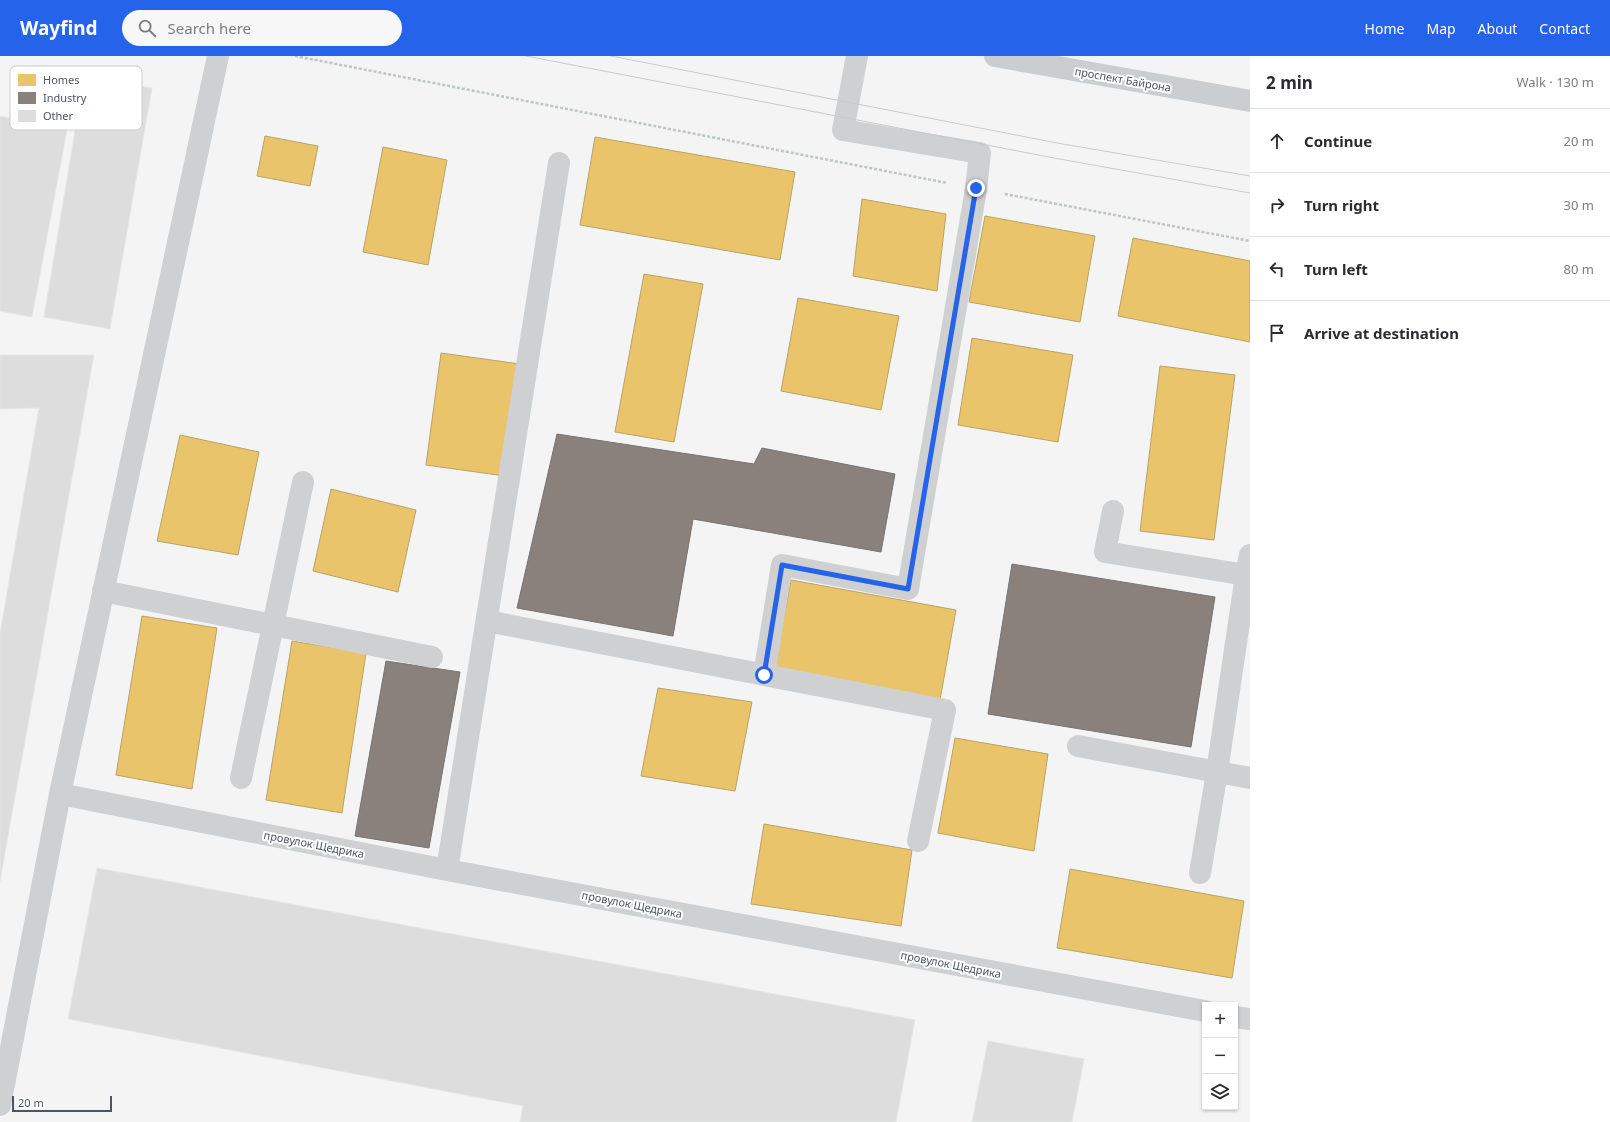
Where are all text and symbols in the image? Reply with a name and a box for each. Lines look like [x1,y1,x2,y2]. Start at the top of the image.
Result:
search box [122,10,402,46]
text: Wayfind [20,15,98,41]
icon: search [136,17,158,39]
text: Search here [168,18,251,38]
text: Home [1365,19,1404,38]
text: Map [1426,19,1456,38]
text: About [1478,19,1517,38]
text: Contact [1539,19,1590,38]
street label: проспект Байрона [1074,63,1172,95]
legend [10,66,142,130]
text: 2 min [1266,71,1313,94]
text: Homes [43,72,80,87]
text: Walk · 130 m [1516,73,1594,91]
text: Industry [43,90,87,105]
text: Other [43,108,74,123]
icon: ahead [1266,130,1288,152]
text: Continue [1304,131,1372,151]
text: 20 m [1564,132,1594,150]
route end [967,179,985,197]
icon: right [1266,194,1288,216]
text: Turn right [1304,195,1379,215]
text: 30 m [1564,196,1594,214]
icon: left [1266,258,1288,280]
text: Turn left [1304,259,1368,279]
text: 80 m [1564,260,1594,278]
icon: arrive [1266,322,1288,344]
text: Arrive at destination [1304,323,1459,343]
route start [755,666,773,684]
street label: провулок Щедрика [263,827,365,861]
street label: провулок Щедрика [581,887,683,921]
street label: провулок Щедрика [900,947,1002,981]
map controls [1202,1002,1238,1110]
button: + [1202,1002,1238,1038]
button: − [1202,1038,1238,1074]
button: layers [1202,1074,1238,1110]
scale bar [12,1094,112,1113]
text: 20 m [18,1095,44,1110]

